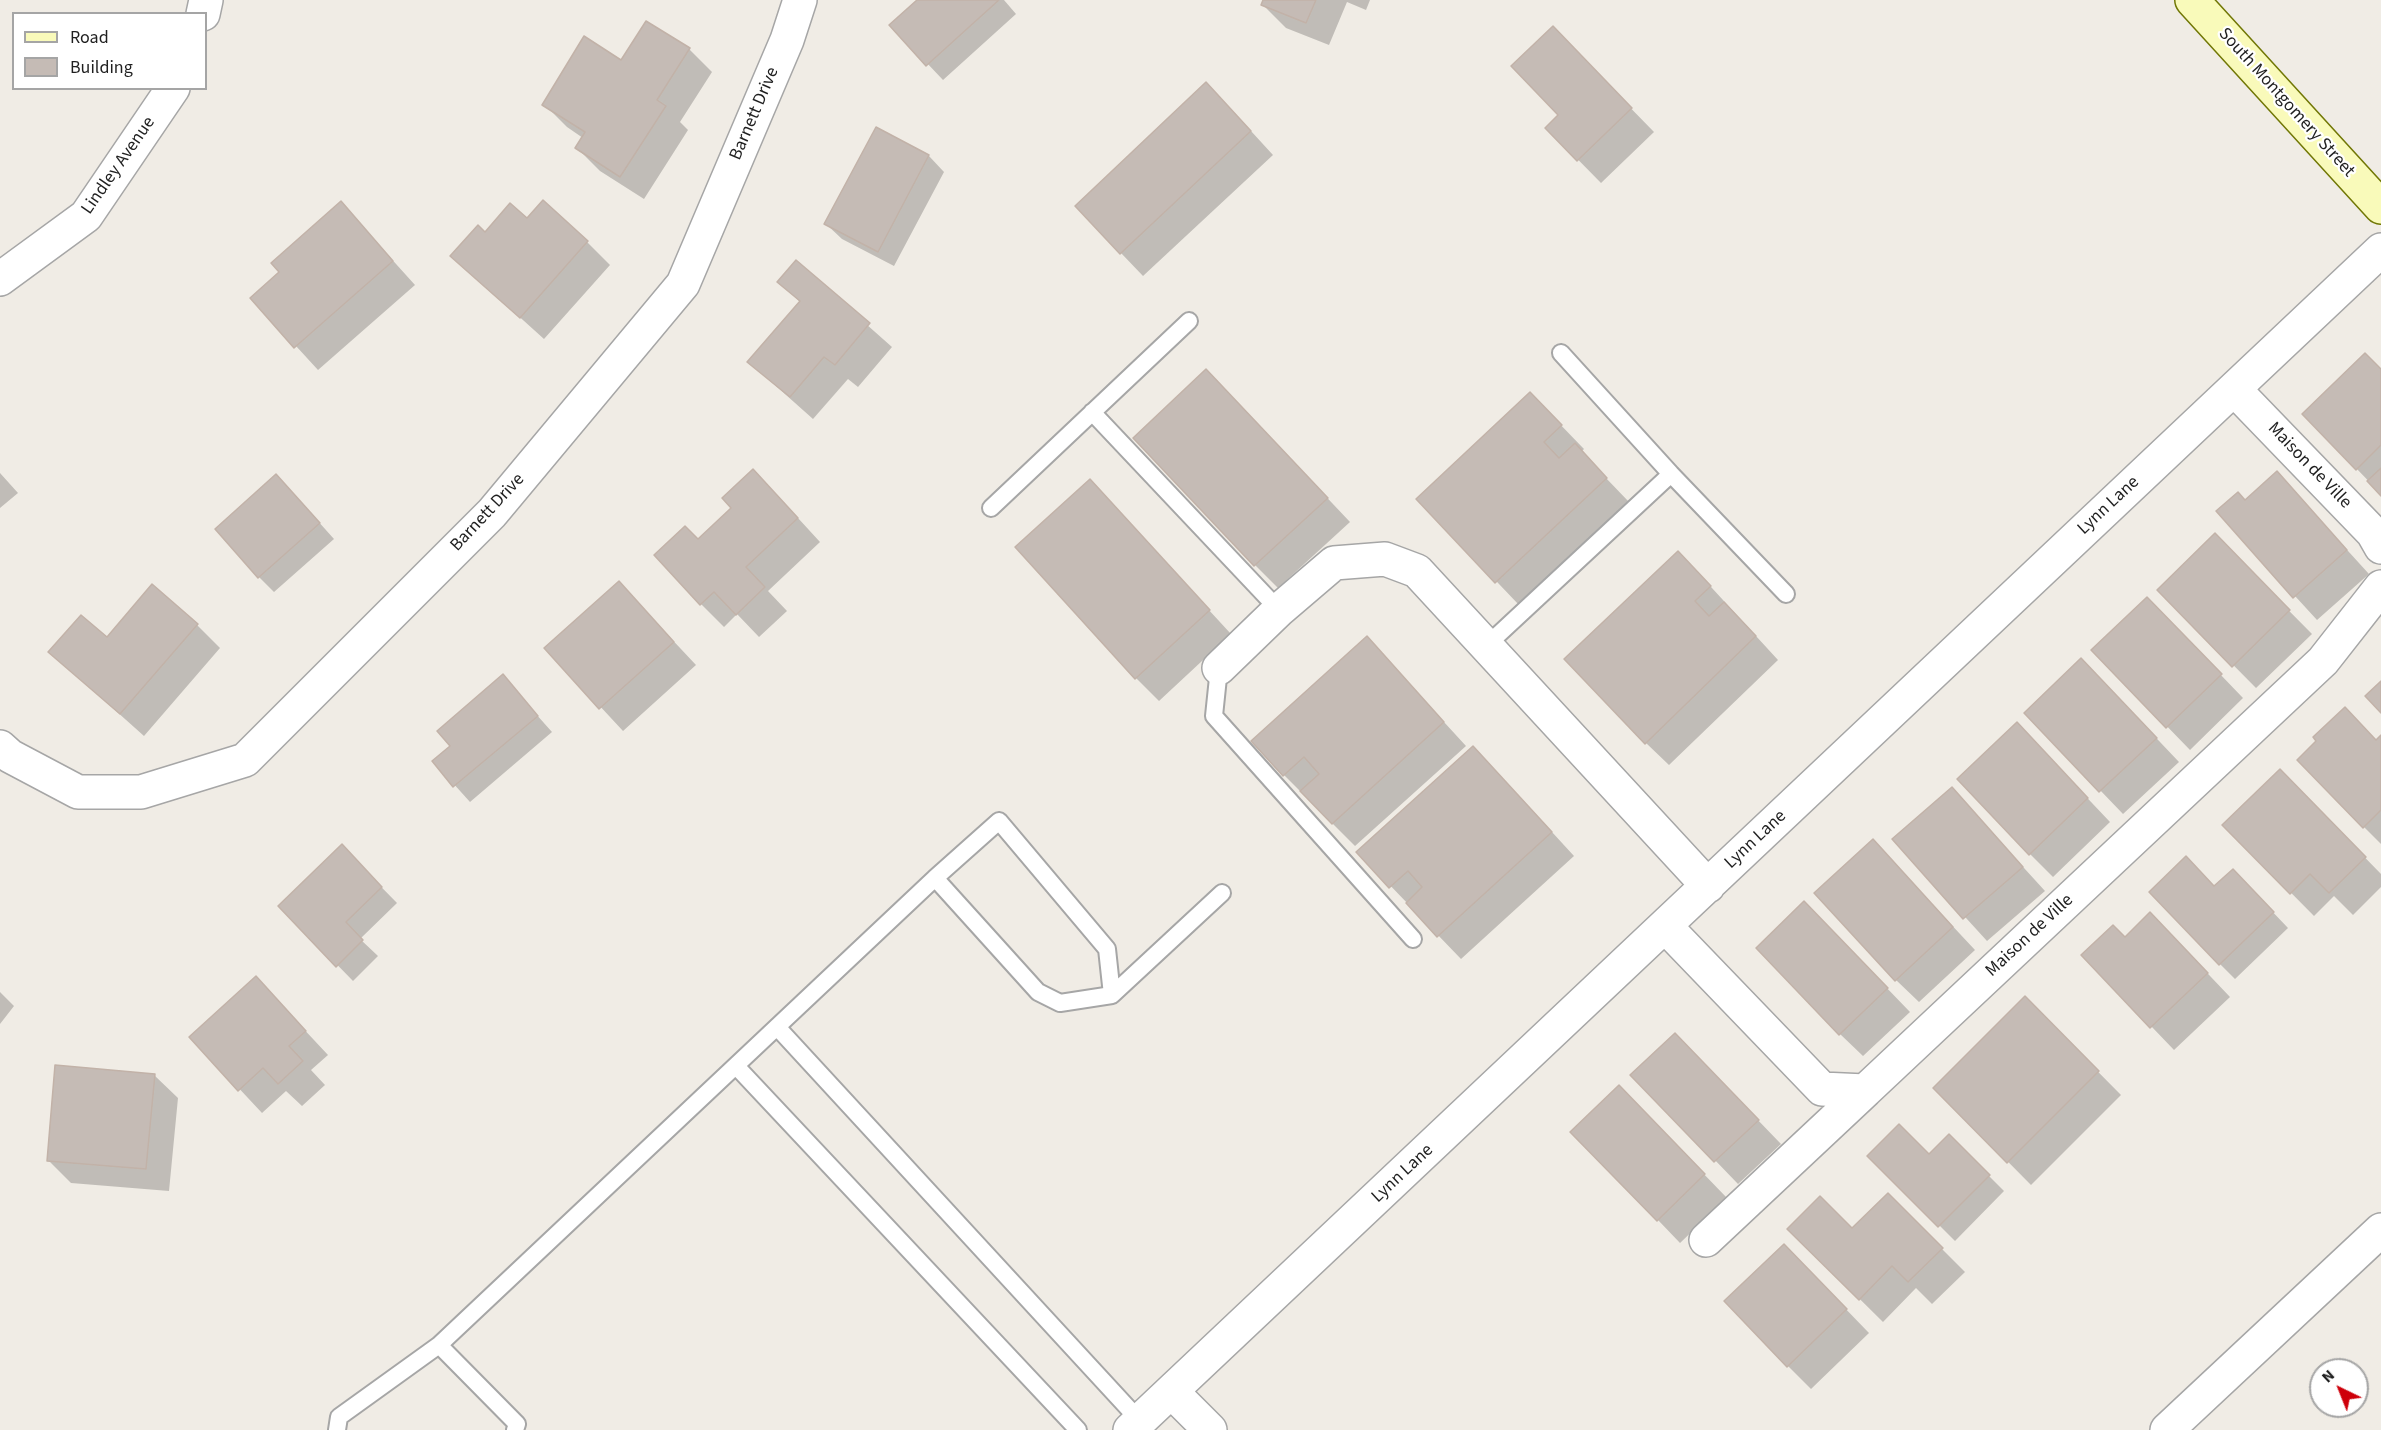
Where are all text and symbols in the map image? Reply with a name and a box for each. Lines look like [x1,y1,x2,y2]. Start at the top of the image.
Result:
legend [12,12,207,90]
street label: South Montgomery Street [2213,24,2359,182]
text: Road [70,25,109,50]
text: Building [70,55,133,80]
street label: Barnett Drive [726,64,784,164]
street label: Lindley Avenue [77,113,161,219]
street label: Maison de Ville [2262,418,2356,514]
street label: Barnett Drive [446,469,530,557]
street label: Lynn Lane [2074,472,2144,540]
street label: Lynn Lane [1721,806,1791,874]
street label: Maison de Ville [1982,890,2078,982]
street label: Lynn Lane [1368,1140,1438,1208]
north arrow [2309,1358,2369,1418]
text: N [2317,1365,2339,1388]

